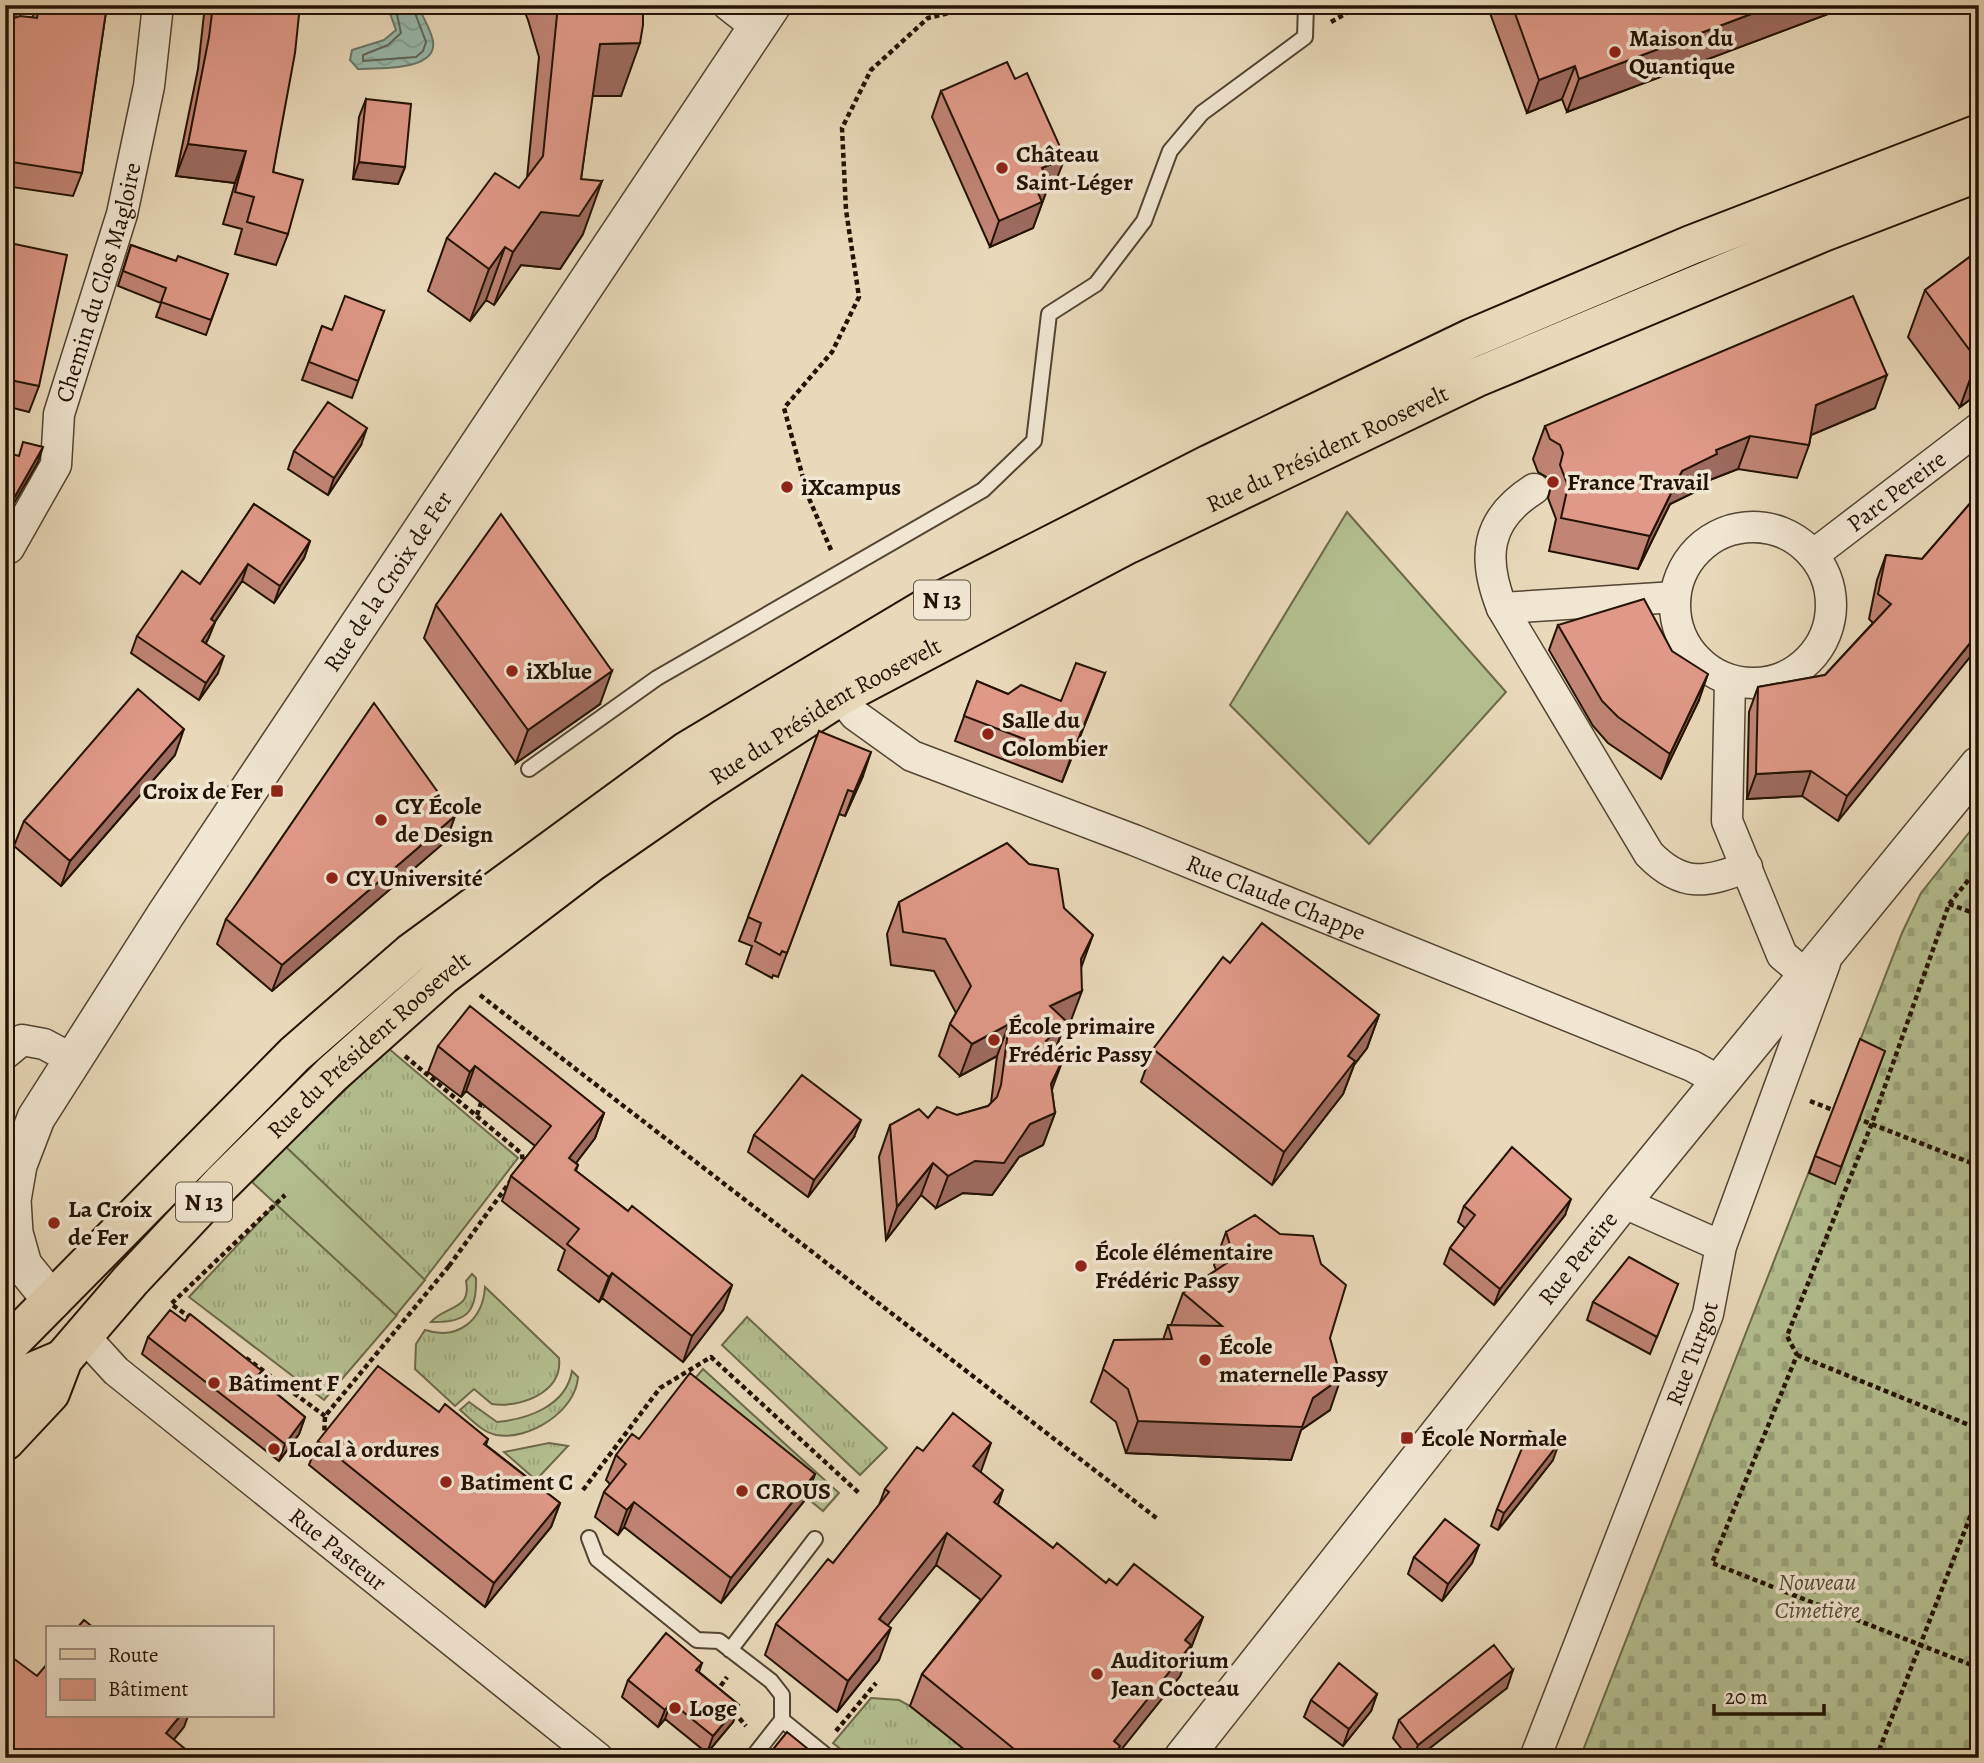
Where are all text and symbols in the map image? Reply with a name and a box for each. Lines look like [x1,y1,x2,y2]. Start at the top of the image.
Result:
place label: Maison du Quantique [1629,22,1735,82]
marker: Maison du Quantique [1607,44,1623,60]
place label: Château Saint-Léger [1016,138,1133,198]
street label: Chemin du Clos Magloire [48,160,148,406]
marker: Château Saint-Léger [994,160,1010,176]
street label: Rue du Président Roosevelt [1201,377,1454,520]
street label: Parc Pereire [1840,443,1953,539]
place label: France Travail [1567,466,1710,498]
place label: iXcampus [801,471,901,503]
marker: France Travail [1545,474,1561,490]
marker: iXcampus [779,479,795,495]
street label: Rue de la Croix de Fer [316,485,459,678]
road number: N 13 [914,580,970,620]
street label: Rue du Président Roosevelt [703,630,947,793]
place label: iXblue [526,655,592,687]
marker: iXblue [504,663,520,679]
place label: Salle du Colombier [1002,704,1108,764]
marker: Salle du Colombier [980,726,996,742]
place label: Croix de Fer [143,775,263,807]
marker: Croix de Fer [269,783,285,799]
place label: CY École de Design [395,790,494,850]
marker: CY École de Design [373,812,389,828]
street label: Rue Claude Chappe [1181,847,1371,948]
place label: CY Université [346,862,483,894]
marker: CY Université [324,870,340,886]
street label: Rue du Président Roosevelt [260,944,477,1146]
place label: École primaire Frédéric Passy [1008,1010,1155,1070]
marker: École primaire Frédéric Passy [986,1032,1002,1048]
road number: N 13 [176,1182,232,1222]
place label: La Croix de Fer [68,1193,152,1253]
street label: Rue Pereire [1531,1204,1625,1312]
marker: La Croix de Fer [46,1215,62,1231]
place label: École élémentaire Frédéric Passy [1095,1236,1273,1296]
marker: École élémentaire Frédéric Passy [1073,1258,1089,1274]
street label: Rue Turgot [1658,1299,1726,1410]
place label: École maternelle Passy [1219,1330,1388,1390]
marker: École maternelle Passy [1197,1352,1213,1368]
place label: Bâtiment F [228,1367,339,1399]
marker: Bâtiment F [206,1375,222,1391]
place label: École Normale [1421,1422,1567,1454]
marker: École Normale [1399,1430,1415,1446]
place label: Local à ordures [288,1433,439,1465]
marker: Local à ordures [266,1441,282,1457]
place label: Batiment C [460,1466,573,1498]
marker: Batiment C [438,1474,454,1490]
place label: CROUS [756,1475,831,1507]
marker: CROUS [734,1483,750,1499]
street label: Rue Pasteur [282,1500,394,1598]
park label: Nouveau Cimetière [1774,1566,1860,1626]
legend [46,1626,273,1718]
text: Route [108,1641,158,1669]
place label: Auditorium Jean Cocteau [1110,1644,1240,1704]
marker: Auditorium Jean Cocteau [1089,1666,1105,1682]
scale bar [1714,1672,1825,1716]
text: Bâtiment [108,1675,189,1703]
text: 20 m [1725,1683,1768,1711]
place label: Loge [689,1692,737,1724]
marker: Loge [667,1700,683,1716]

